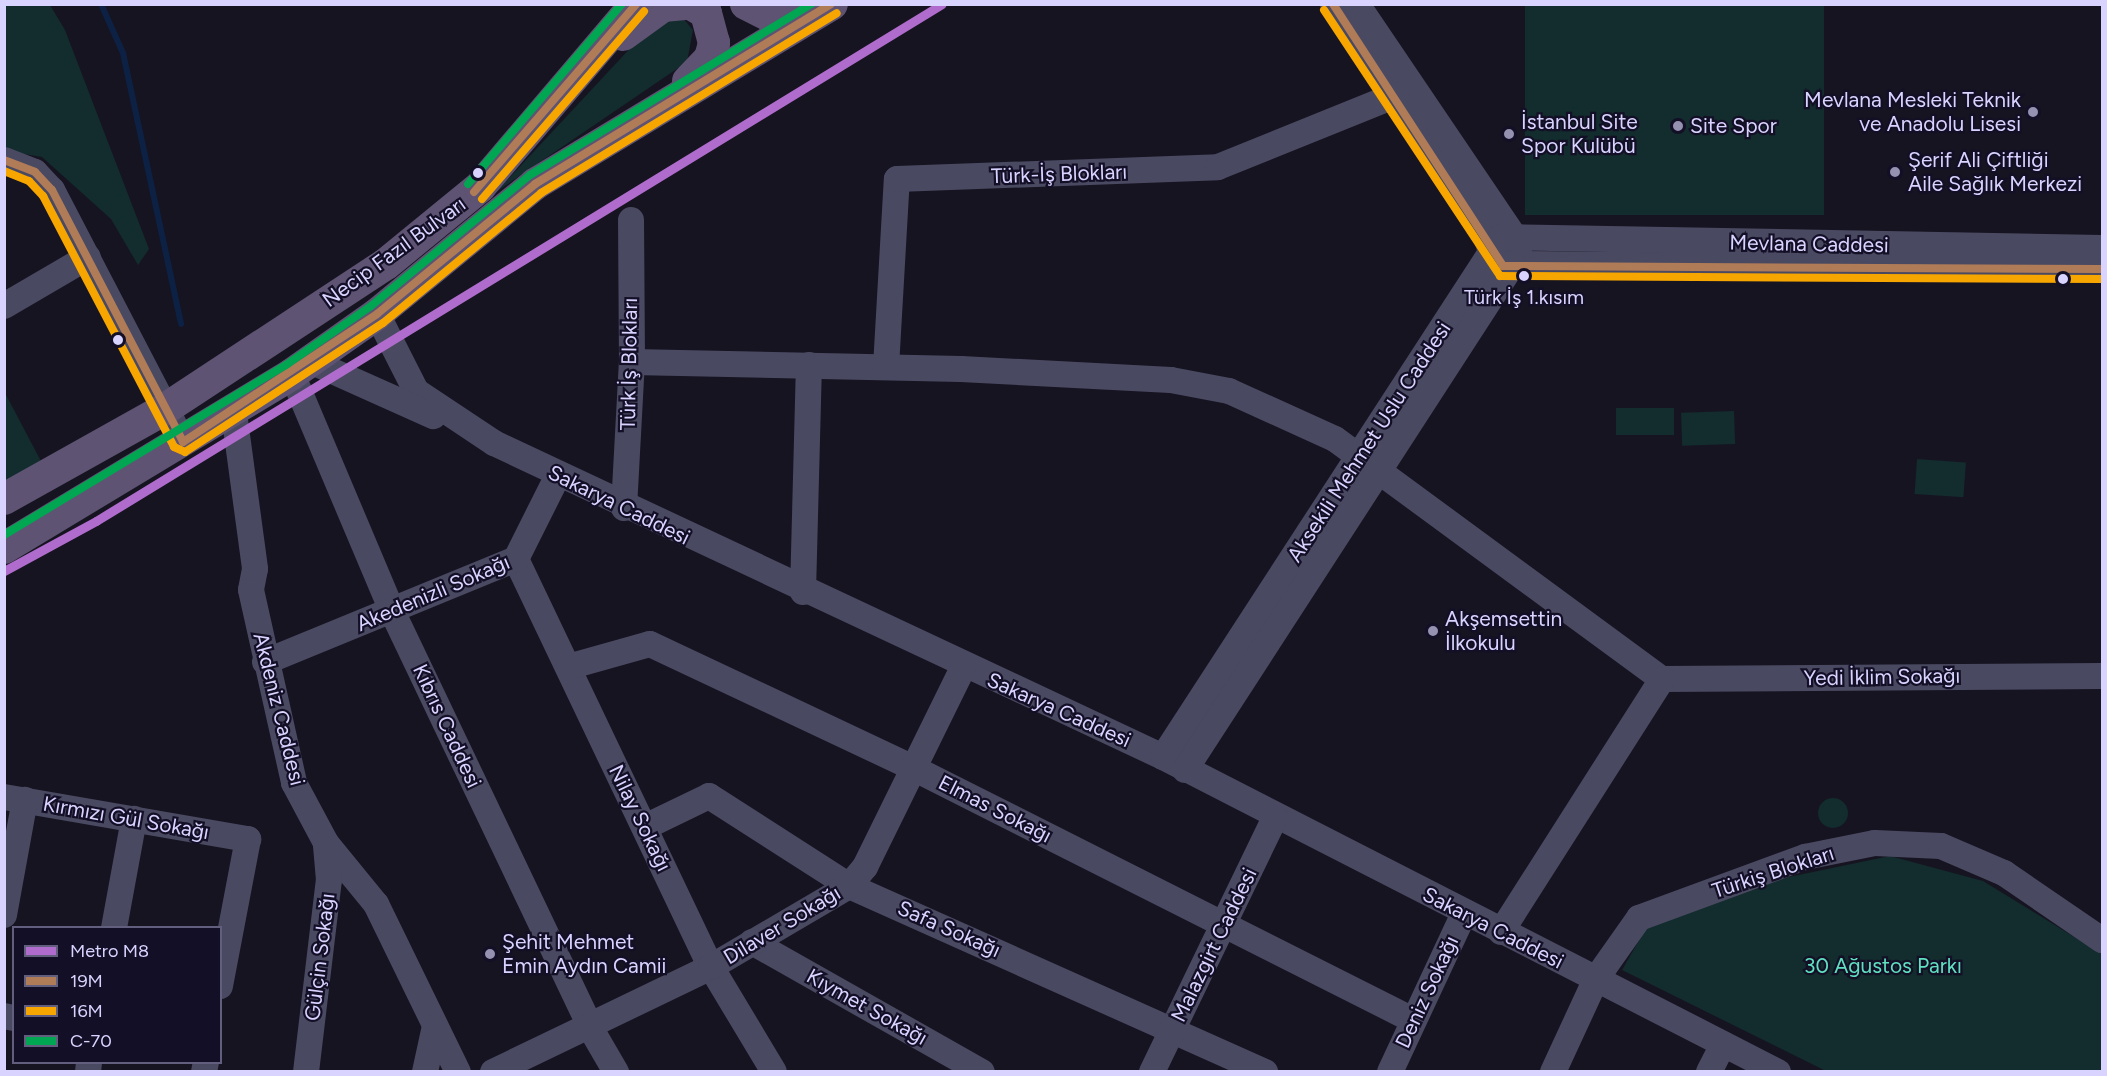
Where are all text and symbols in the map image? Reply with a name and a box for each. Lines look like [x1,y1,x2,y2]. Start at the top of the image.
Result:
place label: Mevlana Mesleki Teknik ve Anadolu Lisesi [1804,87,2021,137]
marker: Mevlana Mesleki Teknik ve Anadolu Lisesi [2026,105,2040,119]
place label: İstanbul Site Spor Kulübü [1521,109,1638,159]
place label: Site Spor [1690,113,1777,139]
marker: Site Spor [1671,119,1685,133]
marker: İstanbul Site Spor Kulübü [1502,127,1516,141]
place label: Şerif Ali Çiftliği Aile Sağlık Merkezi [1908,147,2082,197]
street label: Türk-İş Blokları [990,159,1128,189]
marker: Şerif Ali Çiftliği Aile Sağlık Merkezi [1886,163,1904,181]
unlabelled marker [472,167,484,179]
street label: Necip Fazıl Bulvarı [317,192,471,312]
street label: Mevlana Caddesi [1729,230,1889,258]
marker: Türk İş 1.kısım [1518,270,1530,282]
unlabelled marker [2057,273,2069,285]
place label: Türk İş 1.kısım [1464,285,1584,309]
street label: Türk İş Blokları [615,297,643,431]
street label: Aksekili Mehmet Uslu Caddesi [1282,317,1456,567]
unlabelled marker [112,334,124,346]
street label: Sakarya Caddesi [544,460,694,550]
street label: Akedenizli Sokağı [353,549,513,637]
place label: Akşemsettin İlkokulu [1445,606,1562,656]
marker: Akşemsettin İlkokulu [1426,624,1440,638]
street label: Akdeniz Caddesi [248,630,310,788]
street label: Kıbrıs Caddesi [407,660,487,792]
street label: Yedi İklim Sokağı [1803,663,1961,691]
street label: Sakarya Caddesi [983,667,1135,753]
street label: Nilay Sokağı [603,761,677,875]
street label: Elmas Sokağı [934,770,1056,848]
street label: Kırmızı Gül Sokağı [41,791,211,845]
street label: Türkiş Blokları [1709,840,1837,904]
street label: Malazgirt Caddesi [1166,864,1262,1026]
street label: Dilaver Sokağı [719,880,845,970]
street label: Sakarya Caddesi [1418,882,1568,974]
street label: Gülçin Sokağı [300,892,340,1022]
street label: Safa Sokağı [894,895,1004,963]
legend [12,926,222,1064]
place label: Şehit Mehmet Emin Aydın Camii [502,929,666,979]
street label: Deniz Sokağı [1390,932,1464,1052]
text: Metro M8 [70,940,149,962]
marker: Şehit Mehmet Emin Aydın Camii [483,947,497,961]
park label: 30 Ağustos Parkı [1804,953,1962,979]
street label: Kıymet Sokağı [802,963,932,1051]
text: 19M [70,970,103,992]
text: 16M [70,1000,103,1022]
text: C-70 [70,1030,112,1052]

